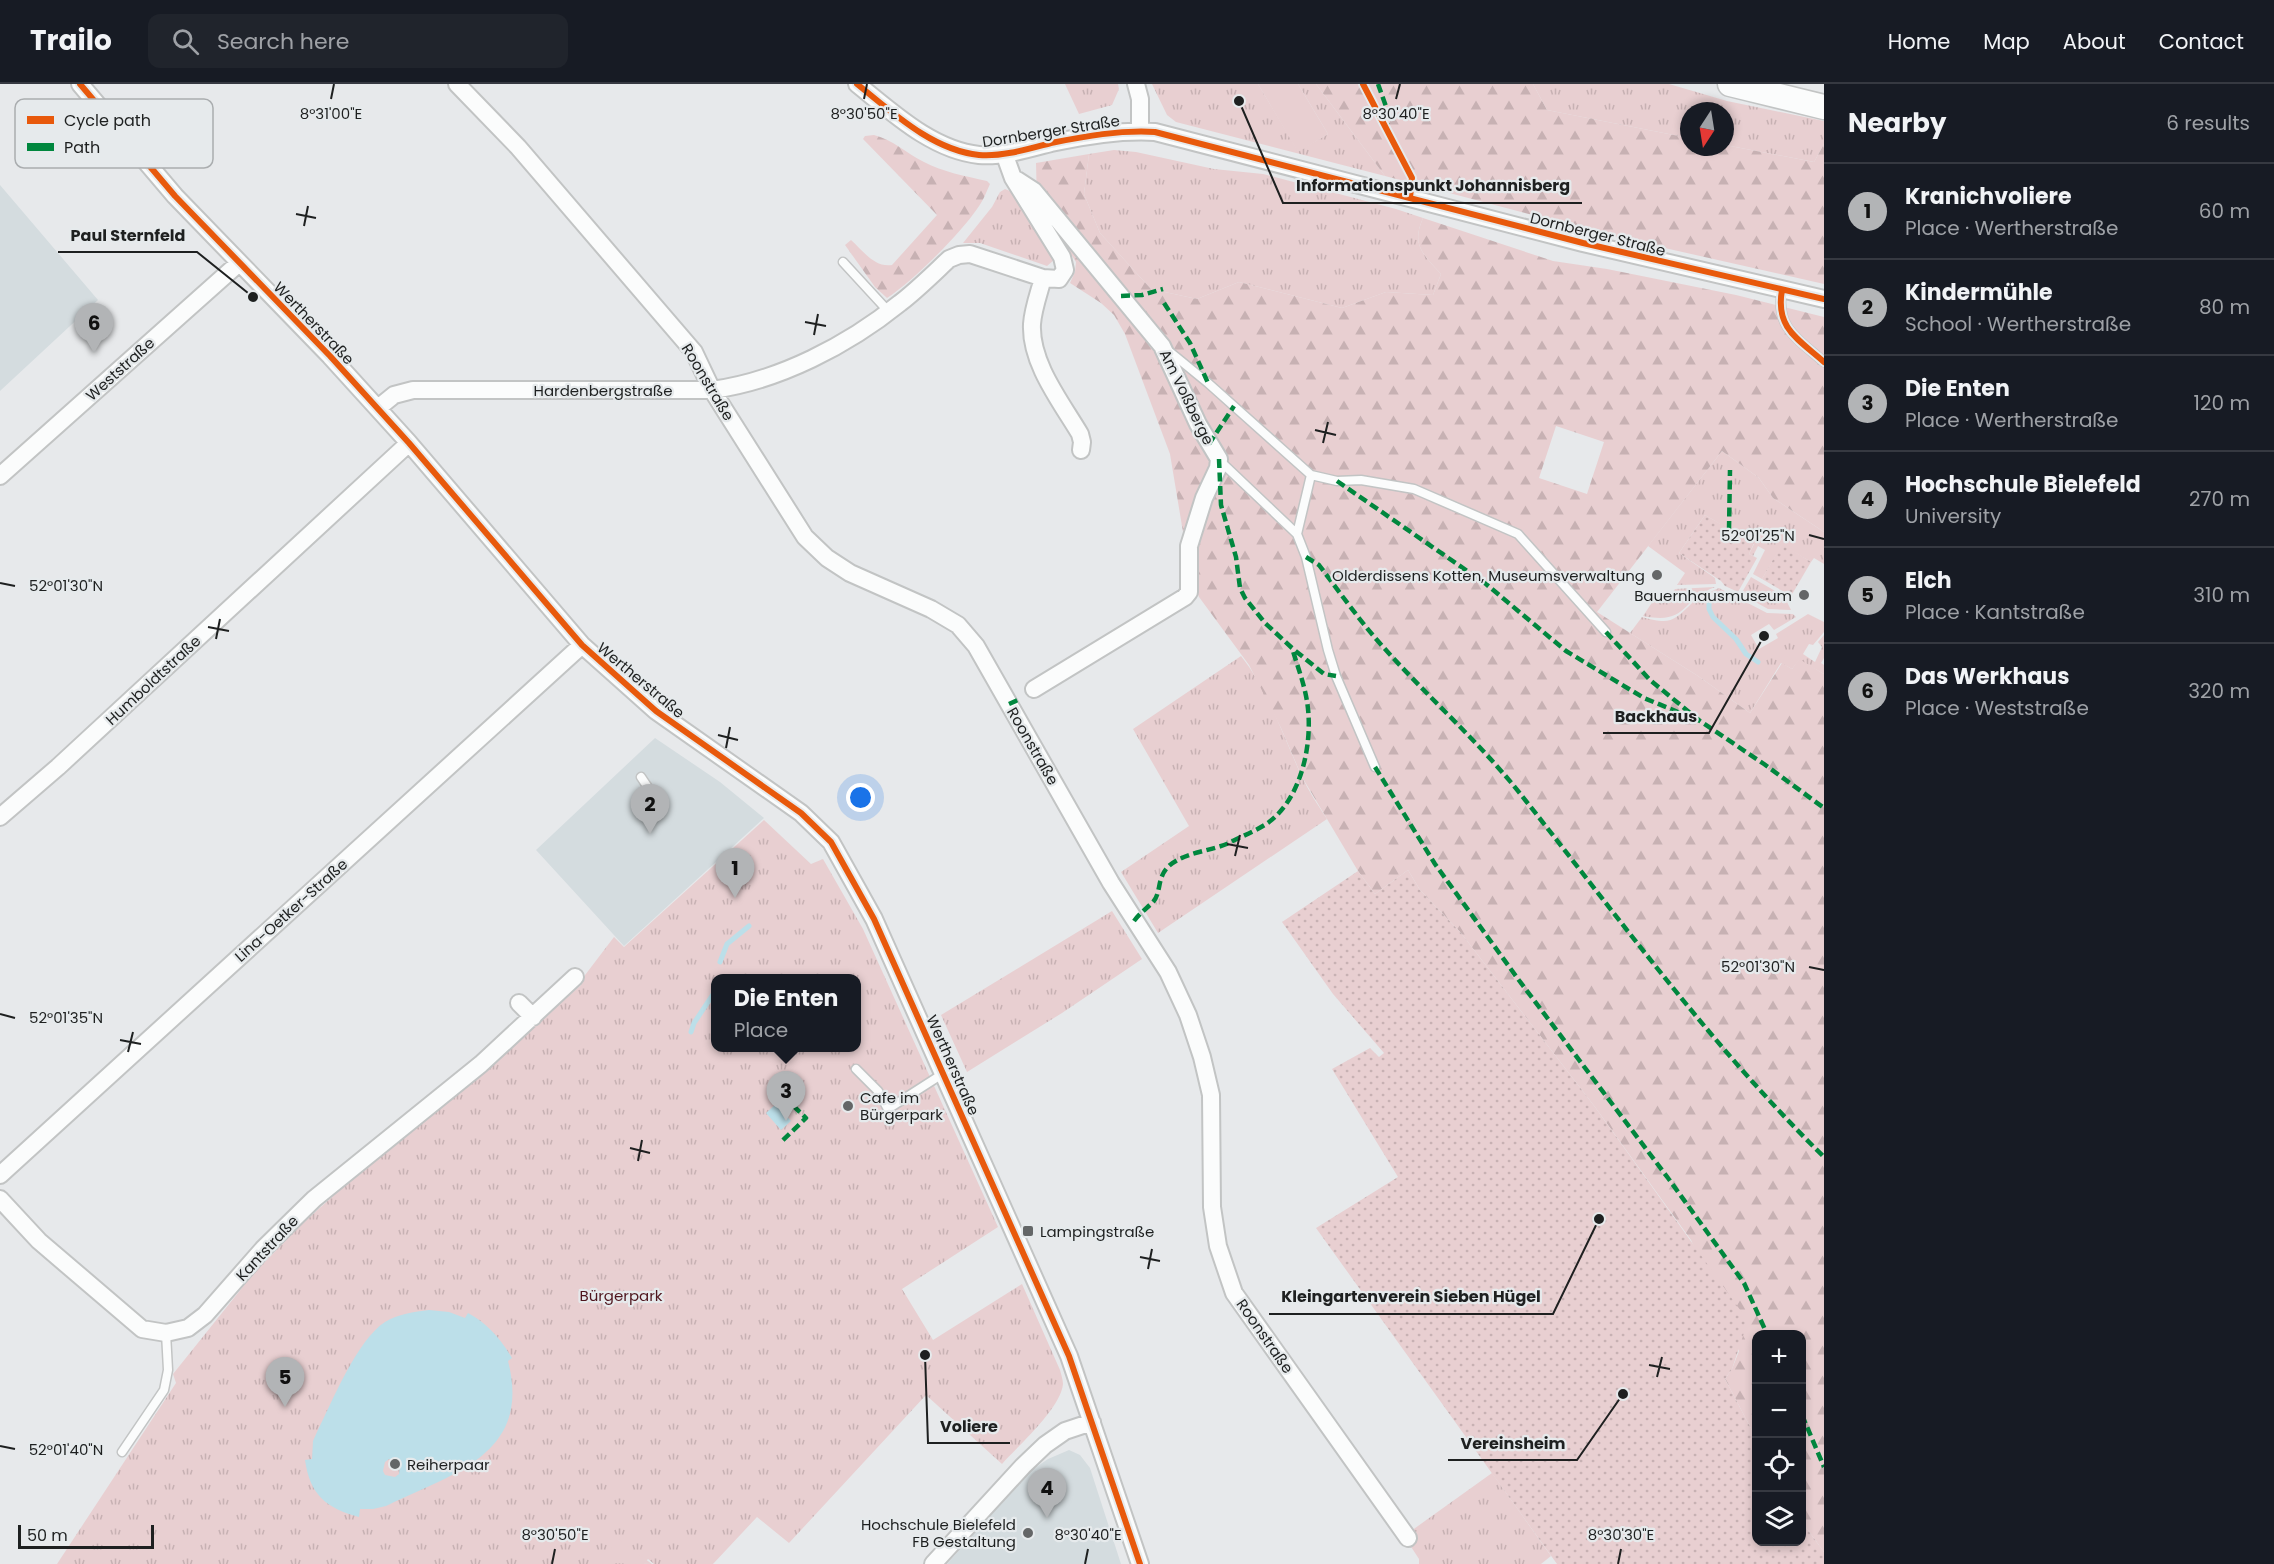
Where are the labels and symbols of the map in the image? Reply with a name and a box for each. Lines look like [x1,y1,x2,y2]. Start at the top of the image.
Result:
legend [15,99,213,168]
north arrow [1680,102,1734,156]
text: 8°31'00"E [300,103,362,124]
text: 8°30'50"E [830,103,898,124]
text: 8°30'40"E [1362,103,1430,124]
text: Cycle path [64,109,151,132]
street label: Dornberger Straße [981,110,1121,152]
text: Path [64,136,100,159]
callout: Informationspunkt Johannisberg [1283,169,1582,203]
text: Informationspunkt Johannisberg [1296,174,1570,197]
street label: Dornberger Straße [1528,207,1668,261]
callout: Paul Sternfeld [58,218,197,252]
text: Paul Sternfeld [71,224,185,247]
street label: Wertherstraße [269,277,359,369]
pin: 6 [74,304,113,353]
street label: Weststraße [81,332,159,406]
street label: Roonstraße [677,340,739,424]
street label: Am Voßberge [1155,346,1219,448]
street label: Hardenbergstraße [534,380,672,401]
text: 52°01'25"N [1721,525,1795,546]
place label: Olderdissens Kotten, Museumsverwaltung [1332,565,1645,586]
marker: Olderdissens Kotten, Museumsverwaltung [1650,568,1664,582]
text: 52°01'30"N [29,575,103,596]
place label: Bauernhausmuseum [1634,585,1792,606]
marker: Bauernhausmuseum [1797,588,1811,602]
street label: Humboldtstraße [101,630,205,730]
street label: Wertherstraße [593,637,689,723]
callout: Backhaus [1603,699,1709,733]
street label: Roonstraße [1002,703,1064,789]
text: Backhaus [1615,705,1697,728]
your location [846,783,875,812]
pin: 2 [630,784,670,834]
pin: 1 [716,848,754,898]
street label: Lina-Oetker-Straße [230,854,352,966]
text: 52°01'30"N [1721,956,1795,977]
text: 52°01'35"N [29,1007,103,1028]
street label: Wertherstraße [921,1011,985,1119]
pin: 3 [766,1072,806,1121]
place label: Cafe im Bürgerpark [860,1087,943,1125]
marker: Cafe im Bürgerpark [841,1099,855,1113]
street label: Kantstraße [231,1211,303,1285]
place label: Lampingstraße [1040,1221,1154,1242]
marker: Lampingstraße [1021,1224,1035,1238]
callout: Kleingartenverein Sieben Hügel [1269,1280,1553,1314]
park label: Bürgerpark [579,1285,663,1306]
text: Kleingartenverein Sieben Hügel [1281,1285,1541,1308]
street label: Roonstraße [1232,1295,1298,1377]
pin: 5 [266,1358,304,1407]
callout: Voliere [928,1409,1010,1443]
text: Voliere [940,1415,998,1438]
callout: Vereinsheim [1448,1426,1577,1460]
text: Vereinsheim [1461,1432,1566,1455]
text: 52°01'40"N [29,1439,103,1460]
place label: Reiherpaar [407,1454,490,1475]
marker: Reiherpaar [388,1457,402,1471]
pin: 4 [1028,1468,1066,1518]
place label: Hochschule Bielefeld FB Gestaltung [861,1514,1016,1552]
scale bar [18,1522,154,1550]
text: 8°30'50"E [521,1524,589,1545]
text: 8°30'40"E [1054,1524,1122,1545]
text: 8°30'30"E [1588,1524,1654,1545]
marker: Hochschule Bielefeld FB Gestaltung [1021,1526,1035,1540]

